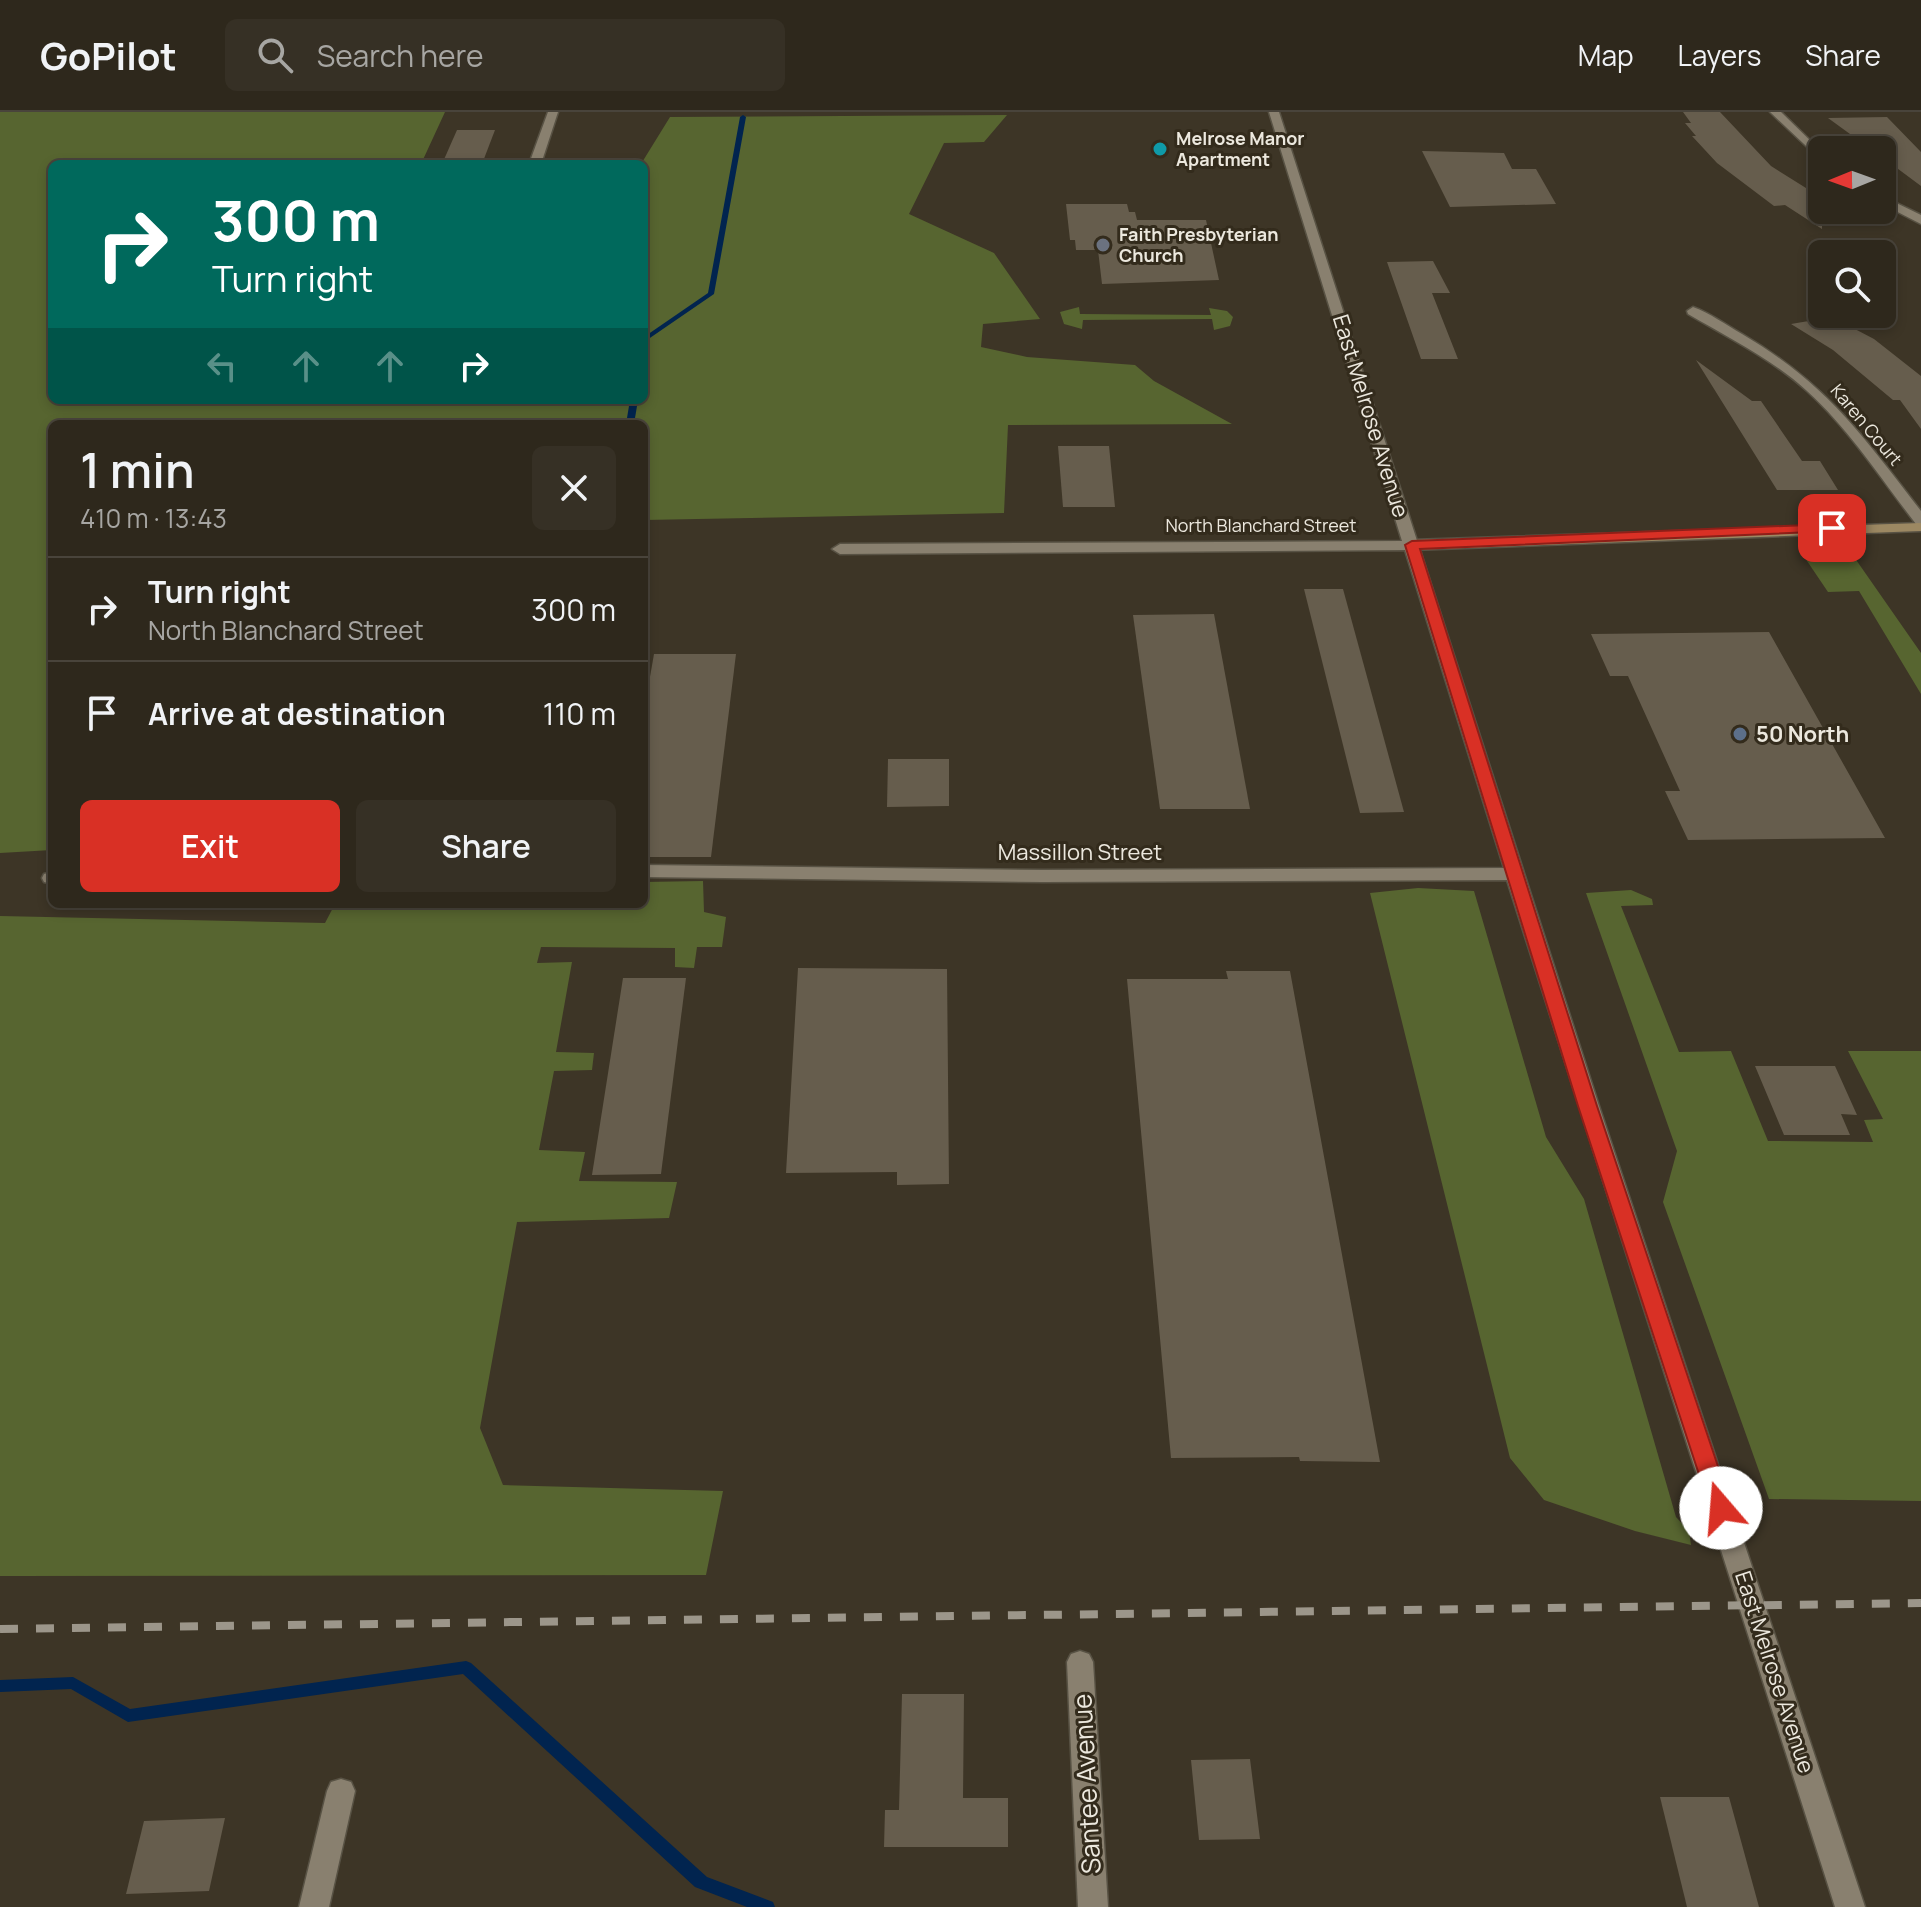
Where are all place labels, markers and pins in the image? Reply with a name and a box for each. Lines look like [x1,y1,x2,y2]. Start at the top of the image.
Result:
place label: Melrose Manor Apartment [1176,126,1305,171]
marker: Melrose Manor Apartment [1151,140,1169,158]
place label: Faith Presbyterian Church [1119,222,1278,267]
marker: Faith Presbyterian Church [1094,236,1112,254]
pin [1798,494,1866,562]
place label: 50 North [1756,719,1849,749]
marker: 50 North [1731,725,1749,743]

